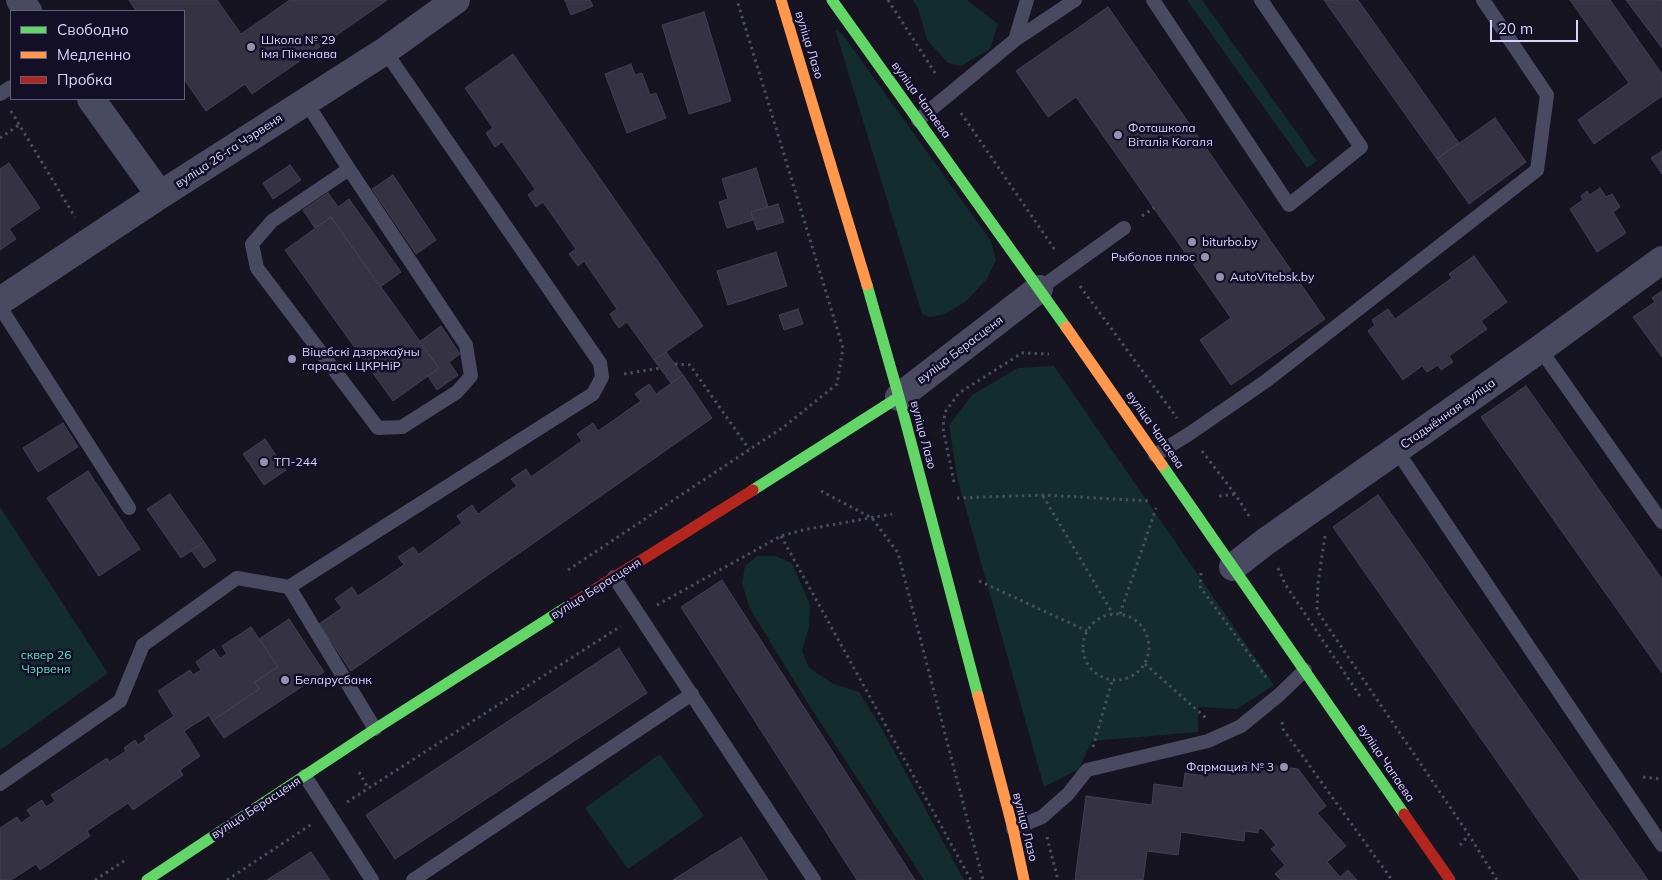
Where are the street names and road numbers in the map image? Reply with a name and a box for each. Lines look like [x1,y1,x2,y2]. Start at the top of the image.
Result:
street label: вуліца Лазо [792,9,826,81]
street label: вуліца Чапаева [888,59,954,141]
street label: вуліца 26-га Чэрвеня [173,111,285,191]
street label: вуліца Берасценя [914,313,1006,387]
street label: Стадыённая вуліца [1398,376,1498,452]
street label: вуліца Чапаева [1123,388,1187,472]
street label: вуліца Лазо [907,399,939,471]
street label: вуліца Берасценя [548,555,644,623]
street label: вуліца Чапаева [1354,721,1418,805]
street label: вуліца Берасценя [209,774,303,842]
street label: вуліца Лазо [1010,791,1040,863]

